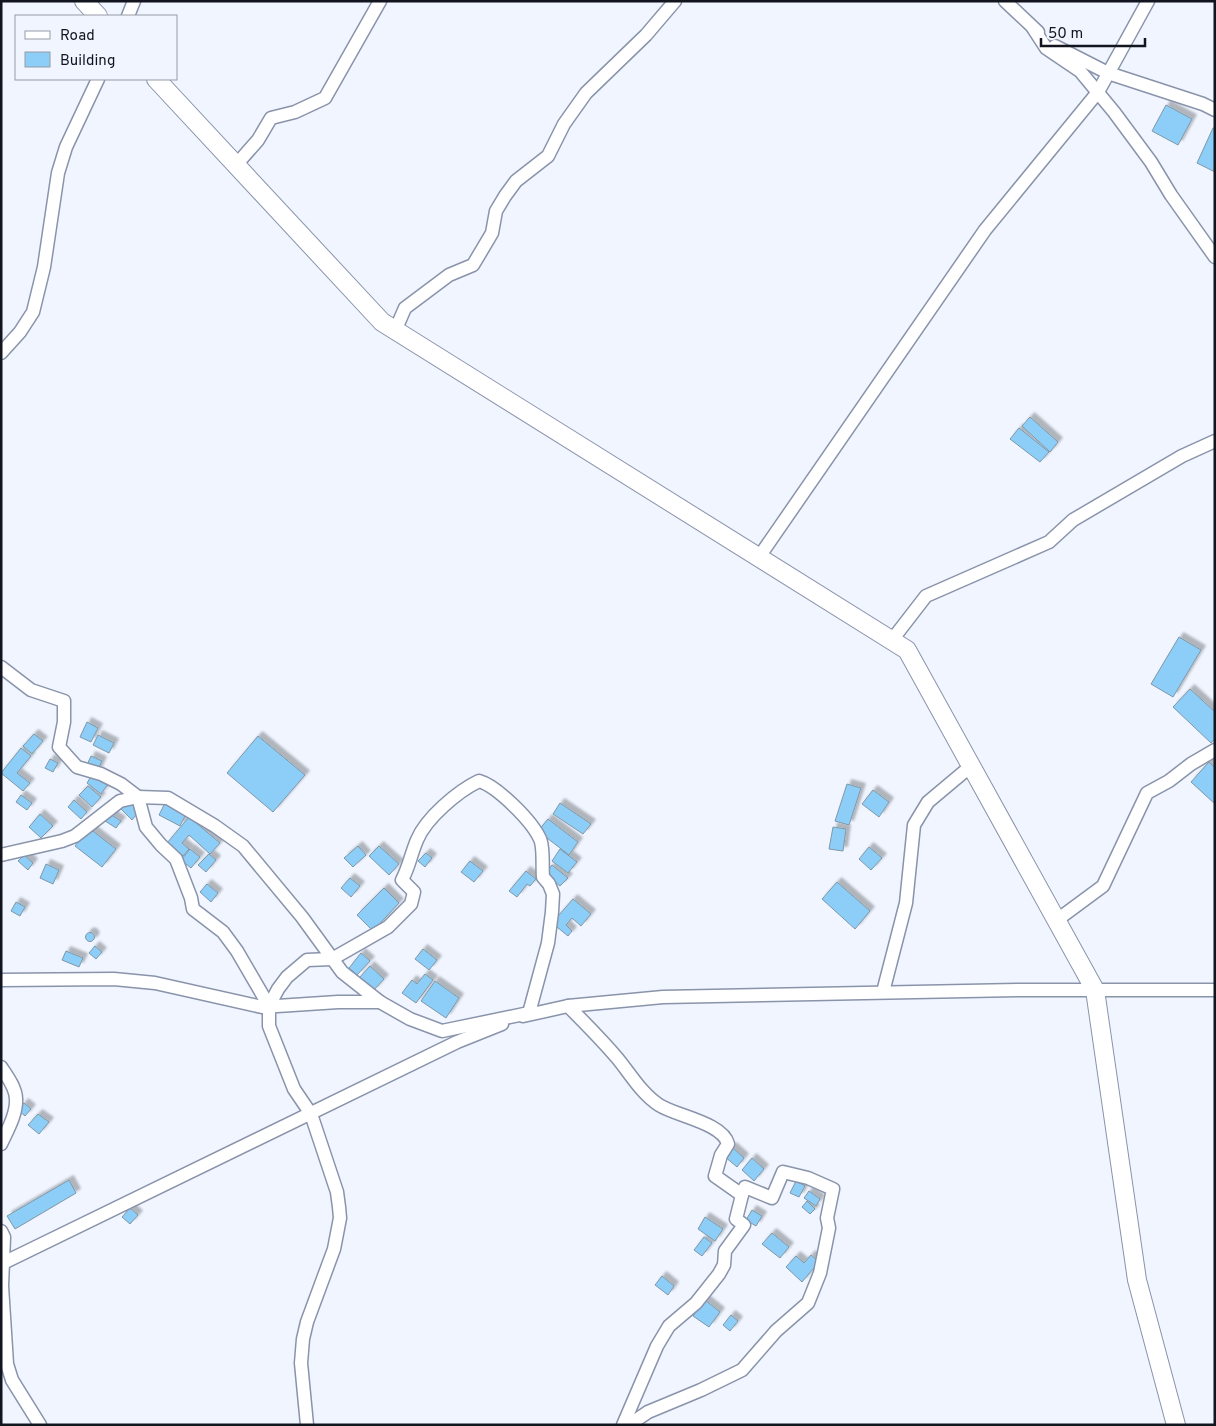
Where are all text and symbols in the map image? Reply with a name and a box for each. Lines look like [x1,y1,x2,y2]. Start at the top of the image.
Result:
legend [15,15,178,80]
scale bar [1041,15,1145,47]
text: 50 m [1048,25,1083,44]
text: Road [60,27,95,46]
text: Building [60,52,115,71]

